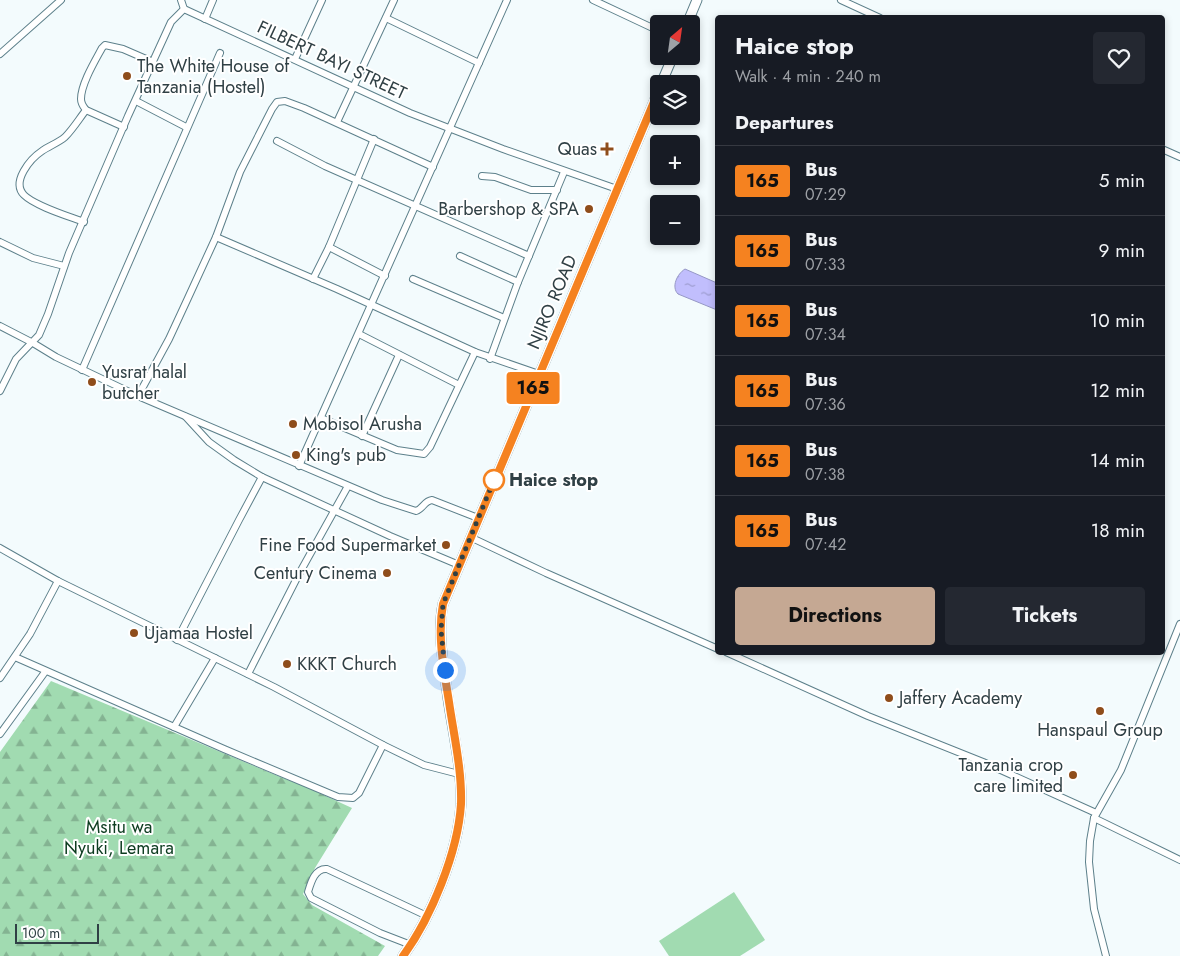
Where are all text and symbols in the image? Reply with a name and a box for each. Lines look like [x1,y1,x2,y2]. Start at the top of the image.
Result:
street label: FILBERT BAYI STREET [253,14,412,106]
north arrow [650,15,700,65]
map controls [650,15,700,245]
text: Haice stop [735,28,854,63]
button: heart [1093,32,1145,84]
place label: The White House of Tanzania (Hostel) [137,53,290,100]
text: Walk · 4 min · 240 m [735,65,881,88]
marker: The White House of Tanzania (Hostel) [121,70,133,82]
button: layers [650,75,700,125]
text: Departures [735,109,834,136]
button: + [650,135,700,185]
place label: Quas [557,136,597,162]
marker: Quas [601,143,613,155]
text: Bus [805,156,837,183]
text: 5 min [1099,167,1145,194]
text: 165 [746,168,779,194]
text: 07:29 [805,183,846,206]
button: − [650,195,700,245]
place label: Barbershop & SPA [438,196,579,222]
marker: Barbershop & SPA [583,203,595,215]
text: Bus [805,226,837,253]
text: 9 min [1099,237,1145,264]
text: 165 [746,238,779,264]
street label: NJIRO ROAD [520,251,584,353]
text: 07:33 [805,253,845,276]
text: Bus [805,296,837,323]
text: 10 min [1090,307,1145,334]
text: 165 [746,308,779,334]
text: 07:34 [805,323,846,346]
place label: Yusrat halal butcher [102,359,187,406]
text: Bus [805,366,837,393]
line badge: 165 [504,372,562,404]
text: 165 [517,375,549,401]
marker: Yusrat halal butcher [86,376,98,388]
text: 12 min [1090,377,1145,404]
text: 165 [746,378,779,404]
text: 07:36 [805,393,846,416]
place label: Mobisol Arusha [303,411,422,437]
marker: Mobisol Arusha [287,418,299,430]
text: Bus [805,436,837,463]
place label: King's pub [306,442,386,468]
text: 14 min [1090,447,1145,474]
text: 165 [746,448,779,474]
marker: King's pub [290,449,302,461]
text: 07:38 [805,463,845,486]
place label: Haice stop [509,467,598,493]
marker: Haice stop [483,469,505,491]
text: Bus [805,506,837,533]
text: 18 min [1091,517,1145,544]
text: 165 [746,518,779,544]
place label: Fine Food Supermarket [259,532,437,558]
text: 07:42 [805,533,846,556]
marker: Fine Food Supermarket [440,539,452,551]
place label: Century Cinema [254,560,377,586]
marker: Century Cinema [381,567,393,579]
button: Directions [735,587,935,645]
button: Tickets [945,587,1145,645]
place label: Ujamaa Hostel [144,620,253,646]
marker: Ujamaa Hostel [128,627,140,639]
place label: KKKT Church [297,651,397,677]
marker: KKKT Church [281,658,293,670]
your location [433,658,458,683]
place label: Jaffery Academy [897,685,1022,711]
marker: Jaffery Academy [883,692,895,704]
marker: Hanspaul Group [1094,705,1106,717]
place label: Hanspaul Group [1037,717,1163,743]
place label: Tanzania crop care limited [959,752,1063,799]
marker: Tanzania crop care limited [1067,769,1079,781]
park label: Msitu wa Nyuki, Lemara [64,814,174,861]
scale bar [15,921,99,944]
text: 100 m [22,923,60,943]

